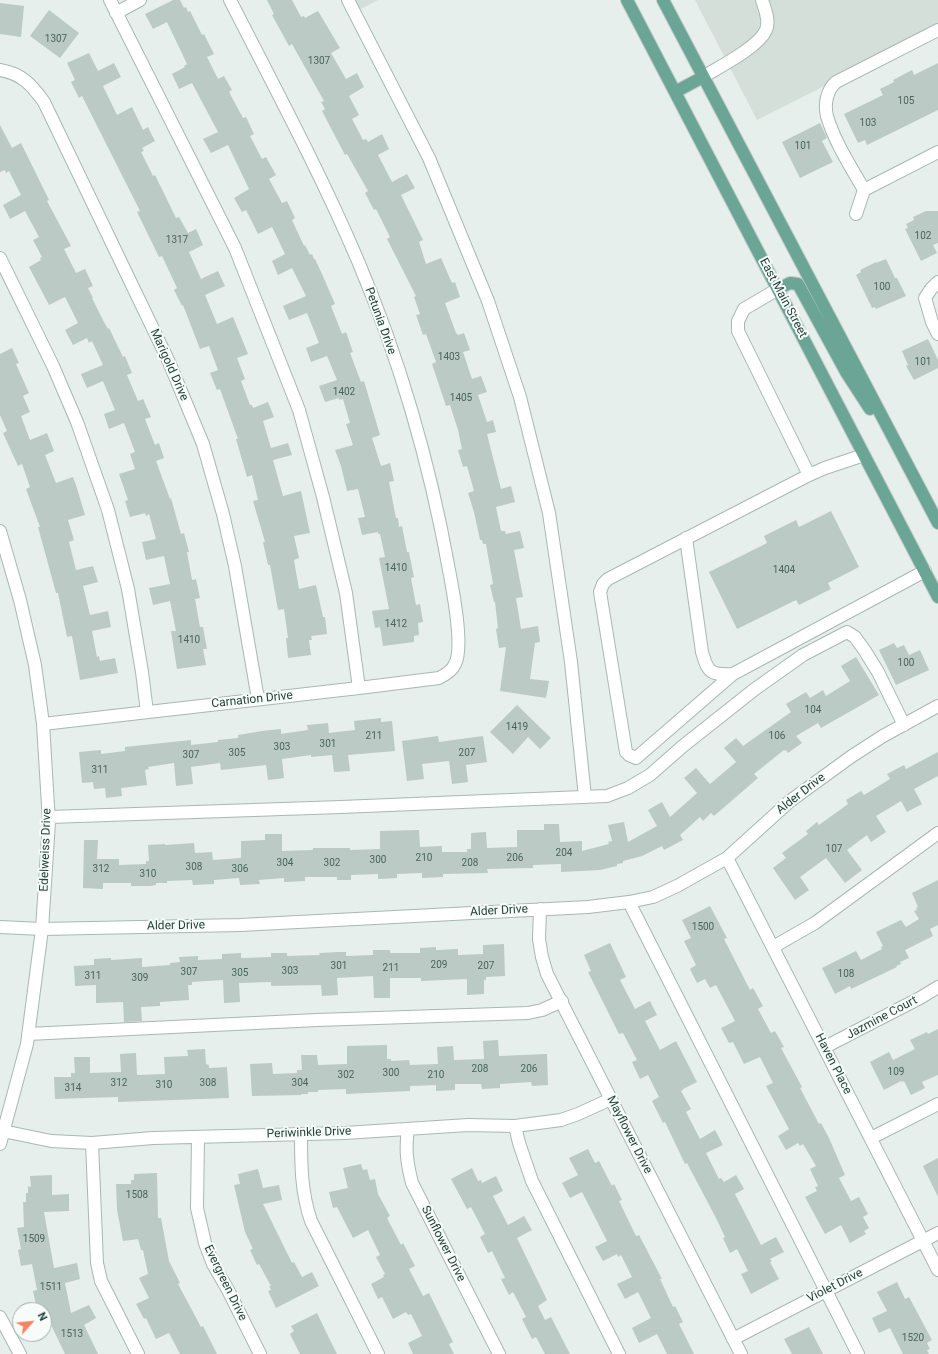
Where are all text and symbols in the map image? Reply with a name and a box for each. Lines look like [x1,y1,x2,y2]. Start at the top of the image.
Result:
house number: 1307 [45,33,67,45]
house number: 1307 [308,55,330,67]
house number: 105 [898,95,914,107]
house number: 103 [860,117,876,129]
house number: 101 [795,140,811,152]
house number: 102 [915,230,931,242]
house number: 1317 [166,234,188,246]
street label: East Main Street [756,256,810,340]
house number: 100 [874,281,890,293]
street label: Petunia Drive [361,285,399,357]
street label: Marigold Drive [147,327,191,403]
house number: 1403 [438,351,460,363]
house number: 101 [915,356,931,368]
house number: 1402 [333,386,355,398]
house number: 1405 [450,392,472,404]
house number: 1410 [385,562,407,574]
house number: 1404 [773,564,795,576]
house number: 1412 [385,618,407,630]
house number: 1410 [178,634,200,646]
house number: 100 [898,657,914,669]
street label: Carnation Drive [211,689,293,711]
house number: 104 [805,704,821,716]
house number: 1419 [506,721,528,733]
house number: 211 [366,730,382,742]
house number: 106 [769,730,785,742]
house number: 301 [320,738,336,750]
house number: 303 [274,741,290,753]
house number: 305 [229,747,245,759]
house number: 207 [459,747,475,759]
house number: 307 [183,749,199,761]
house number: 311 [92,764,108,776]
street label: Alder Drive [774,771,828,817]
street label: Edelweiss Drive [37,808,55,892]
house number: 107 [826,843,842,855]
house number: 204 [556,847,572,859]
house number: 210 [416,852,432,864]
house number: 206 [507,852,523,864]
house number: 300 [370,854,386,866]
house number: 304 [277,857,293,869]
house number: 302 [324,857,340,869]
house number: 208 [462,857,478,869]
house number: 308 [186,861,202,873]
house number: 312 [93,863,109,875]
house number: 306 [232,863,248,875]
house number: 310 [140,868,156,880]
street label: Alder Drive [470,902,528,920]
street label: Alder Drive [147,918,205,934]
house number: 1500 [692,921,714,933]
house number: 209 [431,959,447,971]
house number: 301 [331,960,347,972]
house number: 207 [478,960,494,972]
house number: 211 [383,962,399,974]
house number: 303 [282,965,298,977]
house number: 307 [181,966,197,978]
house number: 305 [232,967,248,979]
house number: 108 [838,968,854,980]
house number: 311 [85,970,101,982]
house number: 309 [132,972,148,984]
street label: Jazmine Court [844,993,920,1043]
street label: Haven Place [812,1031,854,1097]
house number: 208 [472,1063,488,1075]
house number: 206 [521,1063,537,1075]
house number: 109 [888,1066,904,1078]
house number: 300 [383,1067,399,1079]
house number: 302 [338,1069,354,1081]
house number: 210 [428,1069,444,1081]
house number: 312 [111,1077,127,1089]
house number: 308 [200,1077,216,1089]
house number: 304 [292,1077,308,1089]
house number: 310 [156,1079,172,1091]
house number: 314 [65,1082,81,1094]
street label: Mayflower Drive [603,1094,655,1176]
street label: Periwinkle Drive [266,1124,352,1142]
house number: 1508 [126,1189,148,1201]
street label: Sunflower Drive [418,1204,468,1284]
house number: 1509 [23,1233,45,1245]
street label: Evergreen Drive [200,1243,250,1323]
street label: Violet Drive [805,1266,865,1306]
house number: 1511 [40,1281,62,1293]
north arrow [12,1302,52,1342]
text: N [35,1310,50,1323]
house number: 1513 [61,1328,83,1340]
house number: 1520 [902,1332,924,1344]

